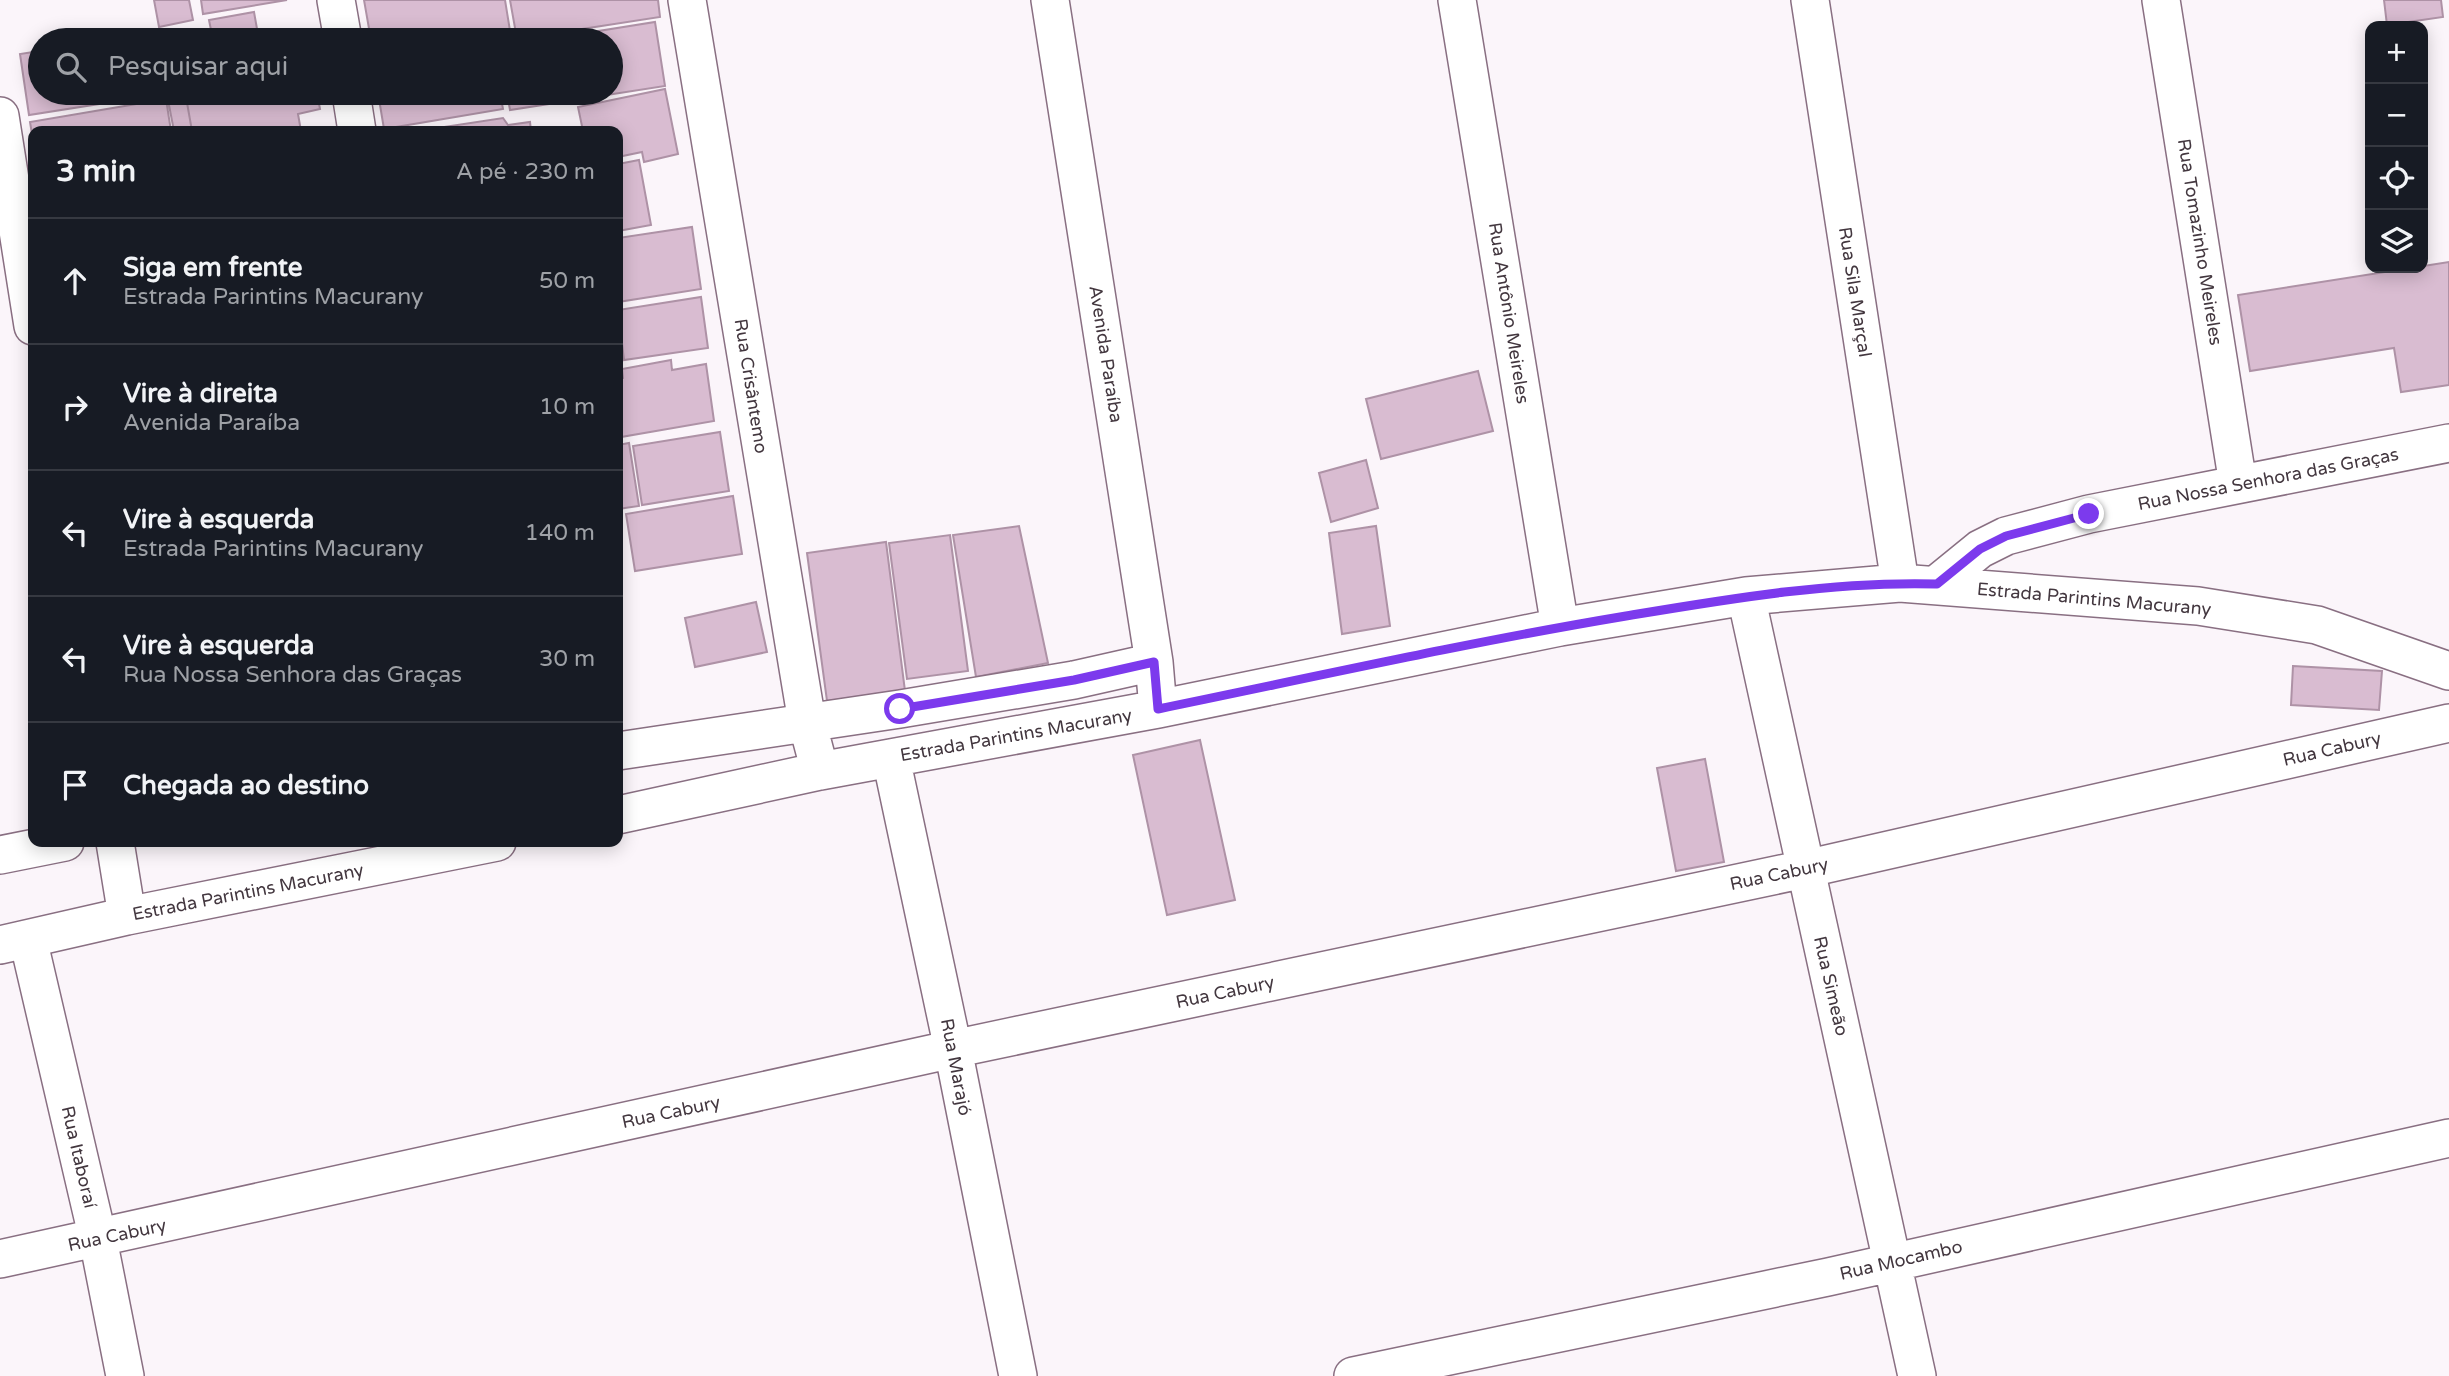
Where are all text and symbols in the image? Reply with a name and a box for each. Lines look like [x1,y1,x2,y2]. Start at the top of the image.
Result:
map controls [2365,21,2428,273]
button: + [2365,21,2428,84]
search box [28,28,623,105]
icon: search [52,48,90,86]
text: Pesquisar aqui [108,51,288,82]
button: − [2365,84,2428,147]
street label: Rua Tomazinho Meireles [2173,137,2227,347]
button: locate [2365,147,2428,210]
text: 3 min [56,153,136,190]
text: A pé · 230 m [456,158,595,186]
button: layers [2365,210,2428,273]
street label: Rua Antônio Meireles [1484,221,1534,405]
street label: Rua Sila Marçal [1834,225,1876,359]
text: Siga em frente [123,252,303,283]
icon: ahead [56,262,94,300]
text: 50 m [539,267,595,295]
text: Estrada Parintins Macurany [123,283,423,311]
street label: Avenida Paraíba [1084,284,1128,424]
street label: Rua Crisântemo [729,317,773,455]
text: Vire à direita [123,378,278,409]
icon: right [56,388,94,426]
text: 10 m [539,393,595,421]
text: Avenida Paraíba [123,409,300,437]
street label: Rua Nossa Senhora das Graças [2136,443,2400,515]
route end [2073,498,2104,529]
text: Vire à esquerda [123,504,314,535]
icon: left [56,514,94,552]
text: 140 m [525,519,595,547]
text: Estrada Parintins Macurany [123,535,423,563]
street label: Estrada Parintins Macurany [1976,578,2212,620]
text: Vire à esquerda [123,630,314,661]
icon: left [56,640,94,678]
text: 30 m [539,645,595,673]
text: Rua Nossa Senhora das Graças [123,661,462,689]
route start [884,693,915,724]
street label: Estrada Parintins Macurany [898,704,1134,766]
street label: Rua Cabury [2281,727,2384,771]
icon: arrive [56,766,94,804]
text: Chegada ao destino [123,770,369,801]
street label: Rua Cabury [1728,853,1831,895]
street label: Estrada Parintins Macurany [131,859,366,925]
street label: Rua Simeão [1809,934,1853,1038]
street label: Rua Cabury [1174,971,1277,1013]
street label: Rua Marajó [936,1017,976,1118]
street label: Rua Cabury [620,1091,723,1133]
street label: Rua Itaboraí [57,1104,102,1211]
street label: Rua Cabury [66,1214,169,1256]
street label: Rua Mocambo [1838,1235,1965,1285]

